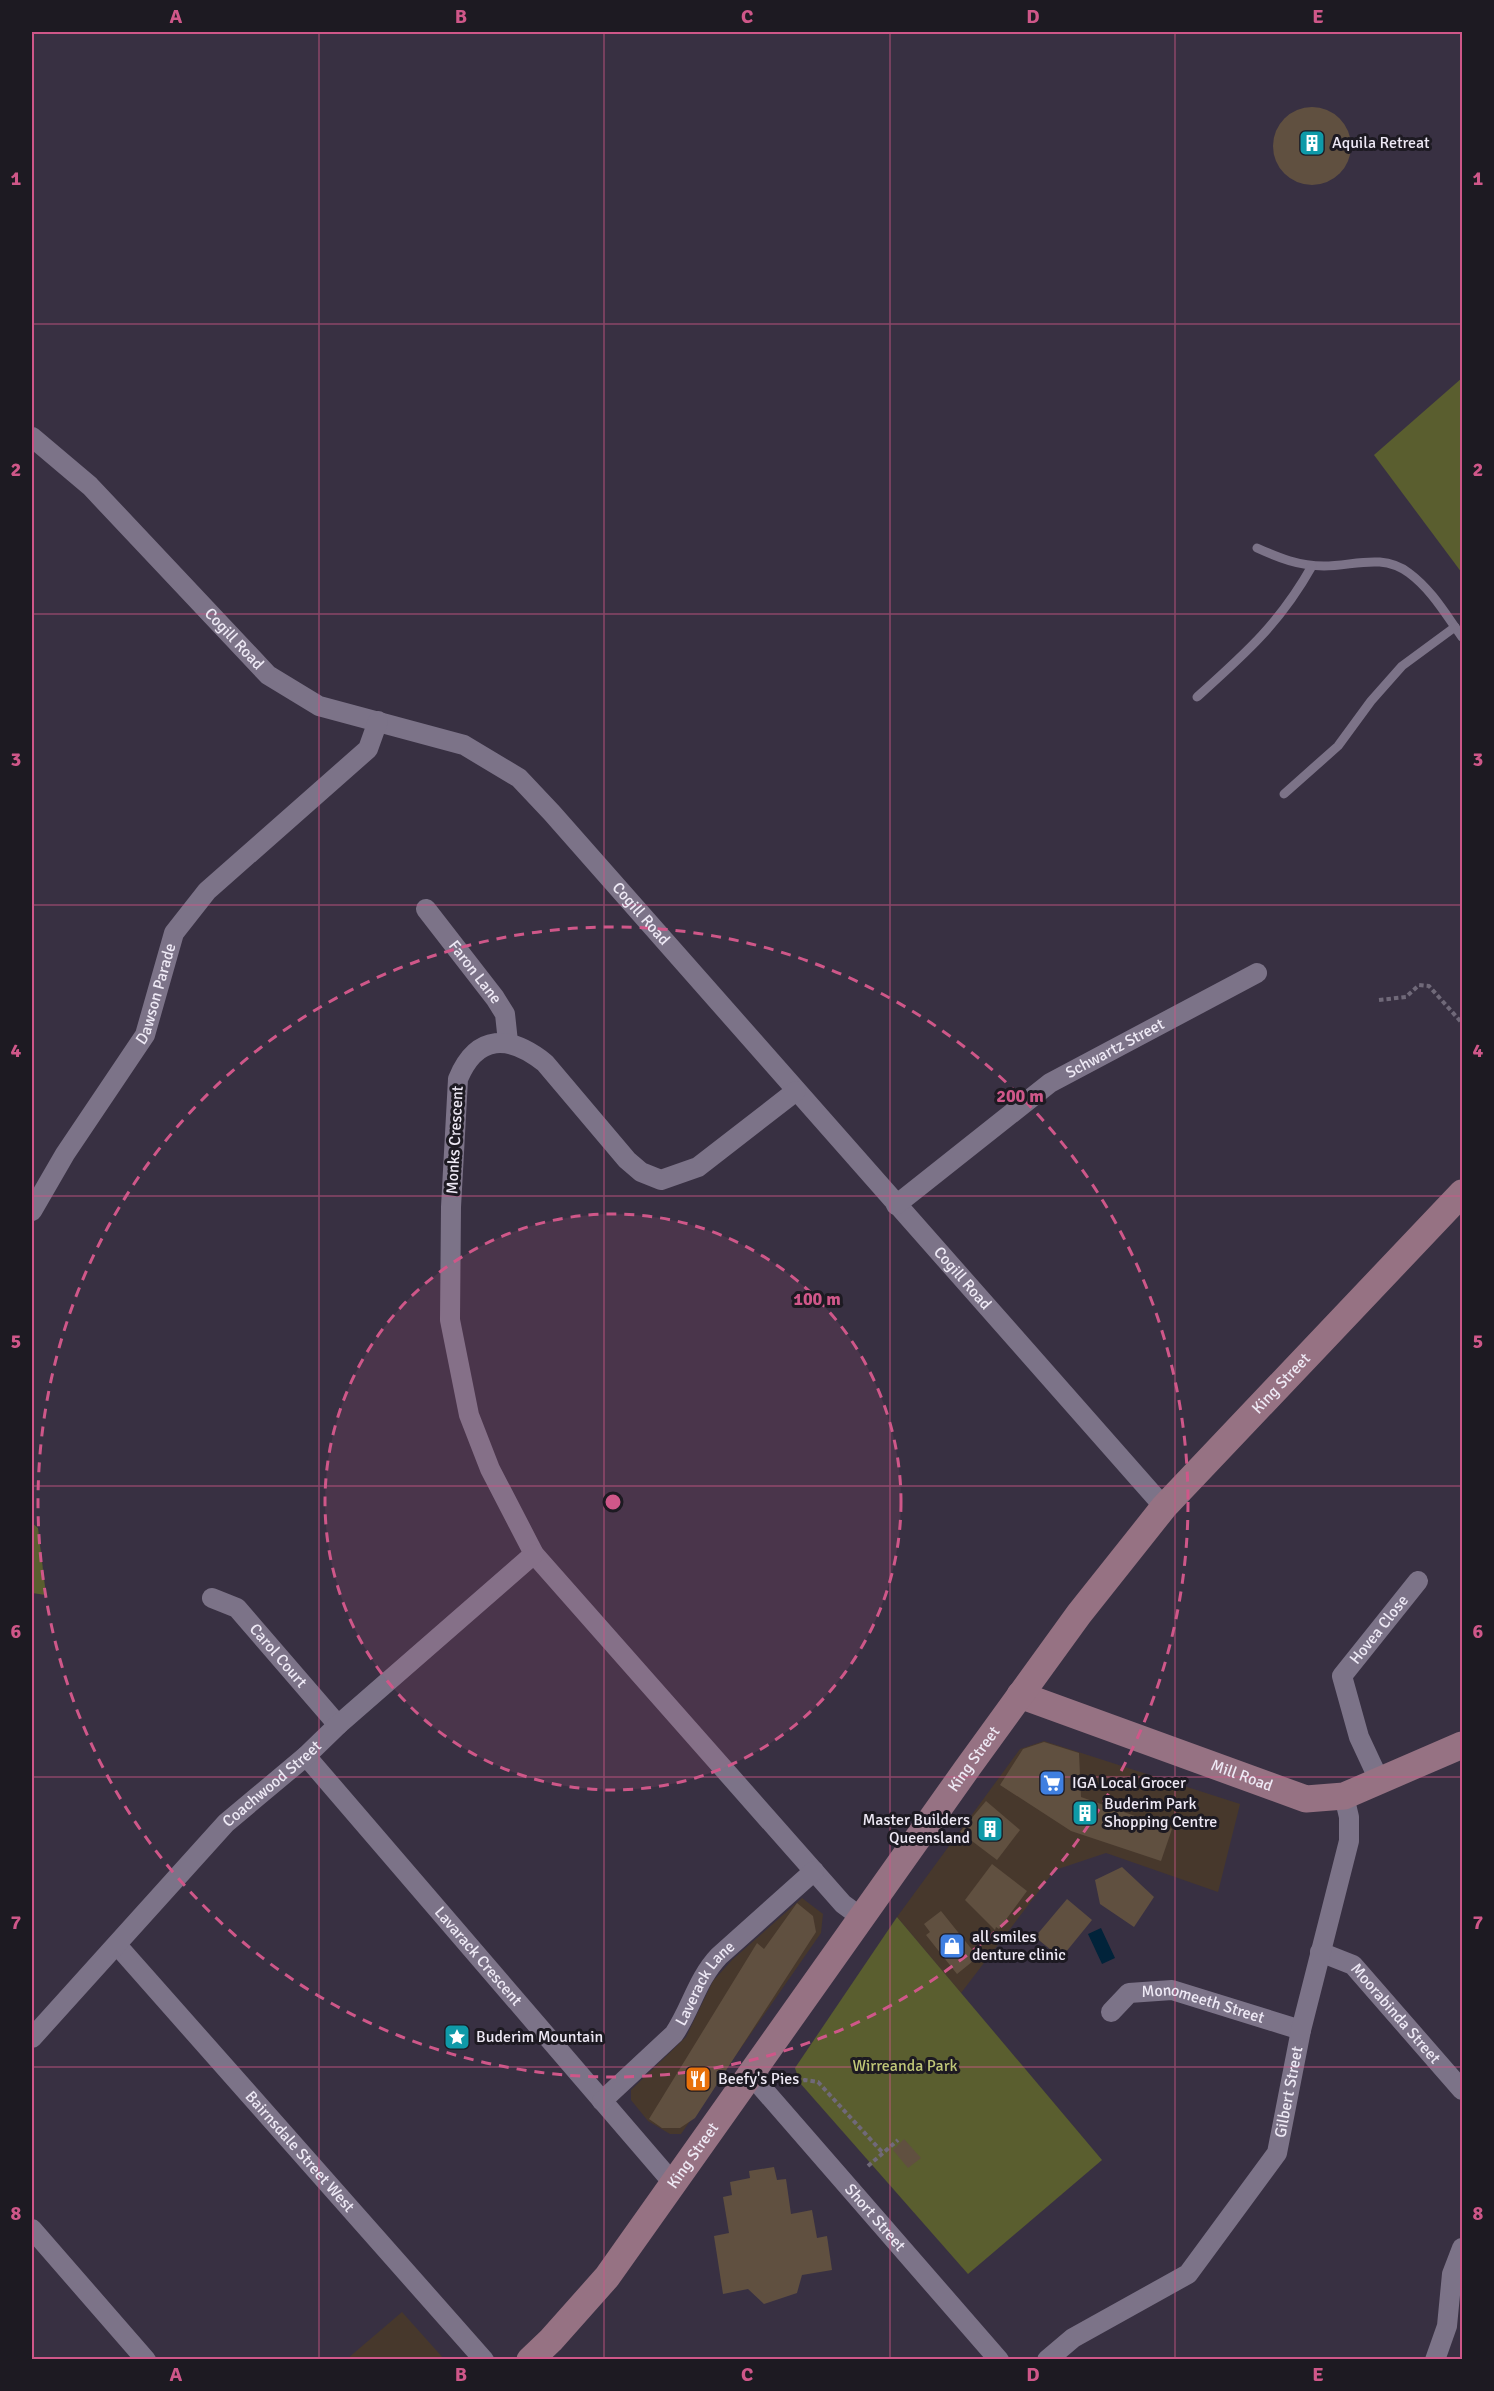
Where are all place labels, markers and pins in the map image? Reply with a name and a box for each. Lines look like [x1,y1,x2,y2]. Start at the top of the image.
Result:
building icon: Aquila Retreat [1297,128,1327,158]
place label: Aquila Retreat [1332,133,1430,153]
centre of rings [603,1492,623,1512]
supermarket icon: IGA Local Grocer [1037,1768,1067,1798]
place label: IGA Local Grocer [1072,1773,1186,1793]
place label: Buderim Park Shopping Centre [1104,1794,1217,1832]
building icon: Buderim Park Shopping Centre [1070,1798,1100,1828]
place label: Master Builders Queensland [862,1810,970,1848]
building icon: Master Builders Queensland [975,1814,1005,1844]
place label: all smiles denture clinic [972,1927,1066,1965]
shop icon: all smiles denture clinic [937,1931,967,1961]
place icon: Buderim Mountain [442,2022,472,2052]
place label: Buderim Mountain [476,2027,603,2047]
restaurant icon: Beefy's Pies [683,2064,713,2094]
place label: Beefy's Pies [718,2069,799,2089]

